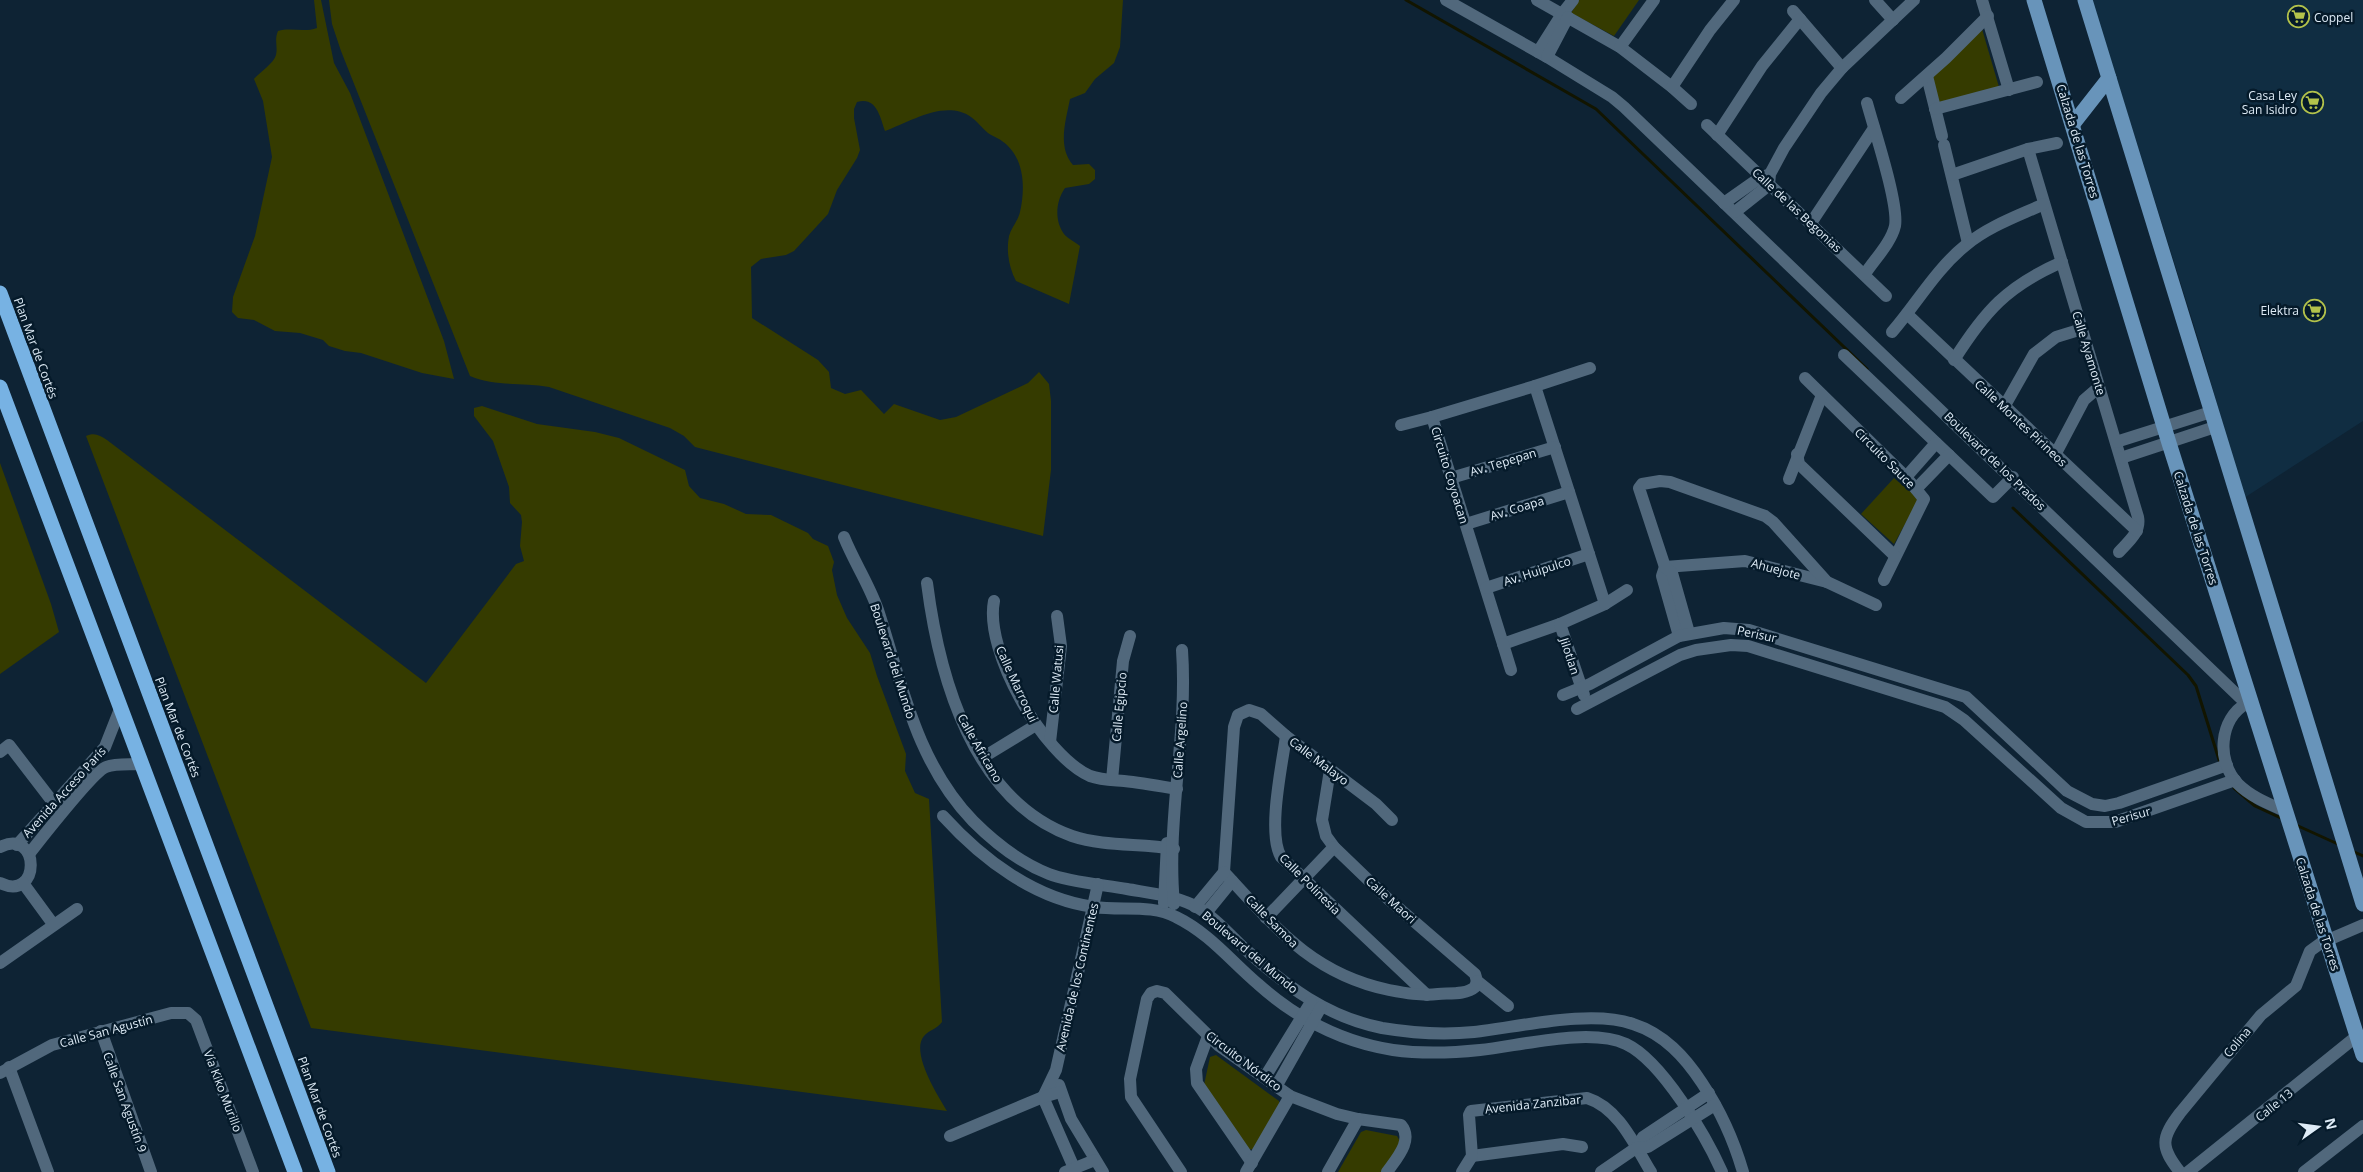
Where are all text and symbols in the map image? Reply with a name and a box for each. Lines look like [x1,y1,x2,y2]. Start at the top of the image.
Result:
supermarket icon: Coppel [2286,5,2310,29]
place label: Coppel [2314,9,2353,26]
street label: Calzada de las Torres [2053,82,2104,200]
place label: Casa Ley San Isidro [2242,87,2298,118]
supermarket icon: Casa Ley San Isidro [2301,90,2325,114]
street label: Calle de las Begonias [1748,164,1846,256]
street label: Plan Mar de Cortés [10,295,62,401]
supermarket icon: Elektra [2303,298,2327,322]
place label: Elektra [2260,302,2299,319]
street label: Calle Ayamonte [2068,309,2110,397]
street label: Calle Montes Pirineos [1971,376,2071,471]
street label: Boulevard de los Prados [1940,408,2050,514]
street label: Circuito Coyoacan [1427,424,1473,526]
street label: Circuito Sauce [1851,424,1919,492]
street label: Av. Tepepan [1468,444,1538,480]
street label: Calzada de las Torres [2170,469,2222,587]
street label: Av. Coapa [1488,492,1546,524]
street label: Av. Huipulco [1501,552,1573,590]
street label: Ahuejote [1750,554,1803,584]
street label: Boulevard del Mundo [866,601,920,721]
street label: Perisur [1736,622,1778,646]
street label: Jilotlan [1556,634,1584,677]
street label: Calle Marroqui [992,643,1042,725]
street label: Calle Watusi [1045,644,1067,714]
street label: Calle Egipcio [1107,672,1131,742]
street label: Plan Mar de Cortés [151,674,205,780]
street label: Calle Argelino [1169,701,1191,779]
street label: Calle Africano [953,711,1007,785]
street label: Calle Malayo [1286,733,1352,789]
street label: Avenida Acceso París [18,743,110,841]
street label: Perisur [2109,802,2153,830]
street label: Calle Polinesia [1276,850,1344,918]
street label: Calzada de las Torres [2292,855,2344,973]
street label: Calle Maori [1362,873,1420,927]
street label: Calle Samoa [1242,891,1302,951]
street label: Avenida de los Continentes [1052,901,1102,1053]
street label: Boulevard del Mundo [1198,907,1302,997]
street label: Calle San Agustín [58,1010,154,1052]
street label: Colina [2219,1023,2255,1061]
street label: Circuito Nórdico [1203,1027,1285,1095]
street label: Vía Kiko Murillo [200,1048,246,1134]
street label: Calle San Agustín 9 [99,1049,151,1155]
street label: Plan Mar de Cortés [294,1054,346,1160]
street label: Calle 13 [2252,1085,2296,1125]
street label: Avenida Zanzibar [1484,1091,1582,1117]
north arrow [2293,1102,2343,1152]
text: N [2321,1116,2342,1132]

